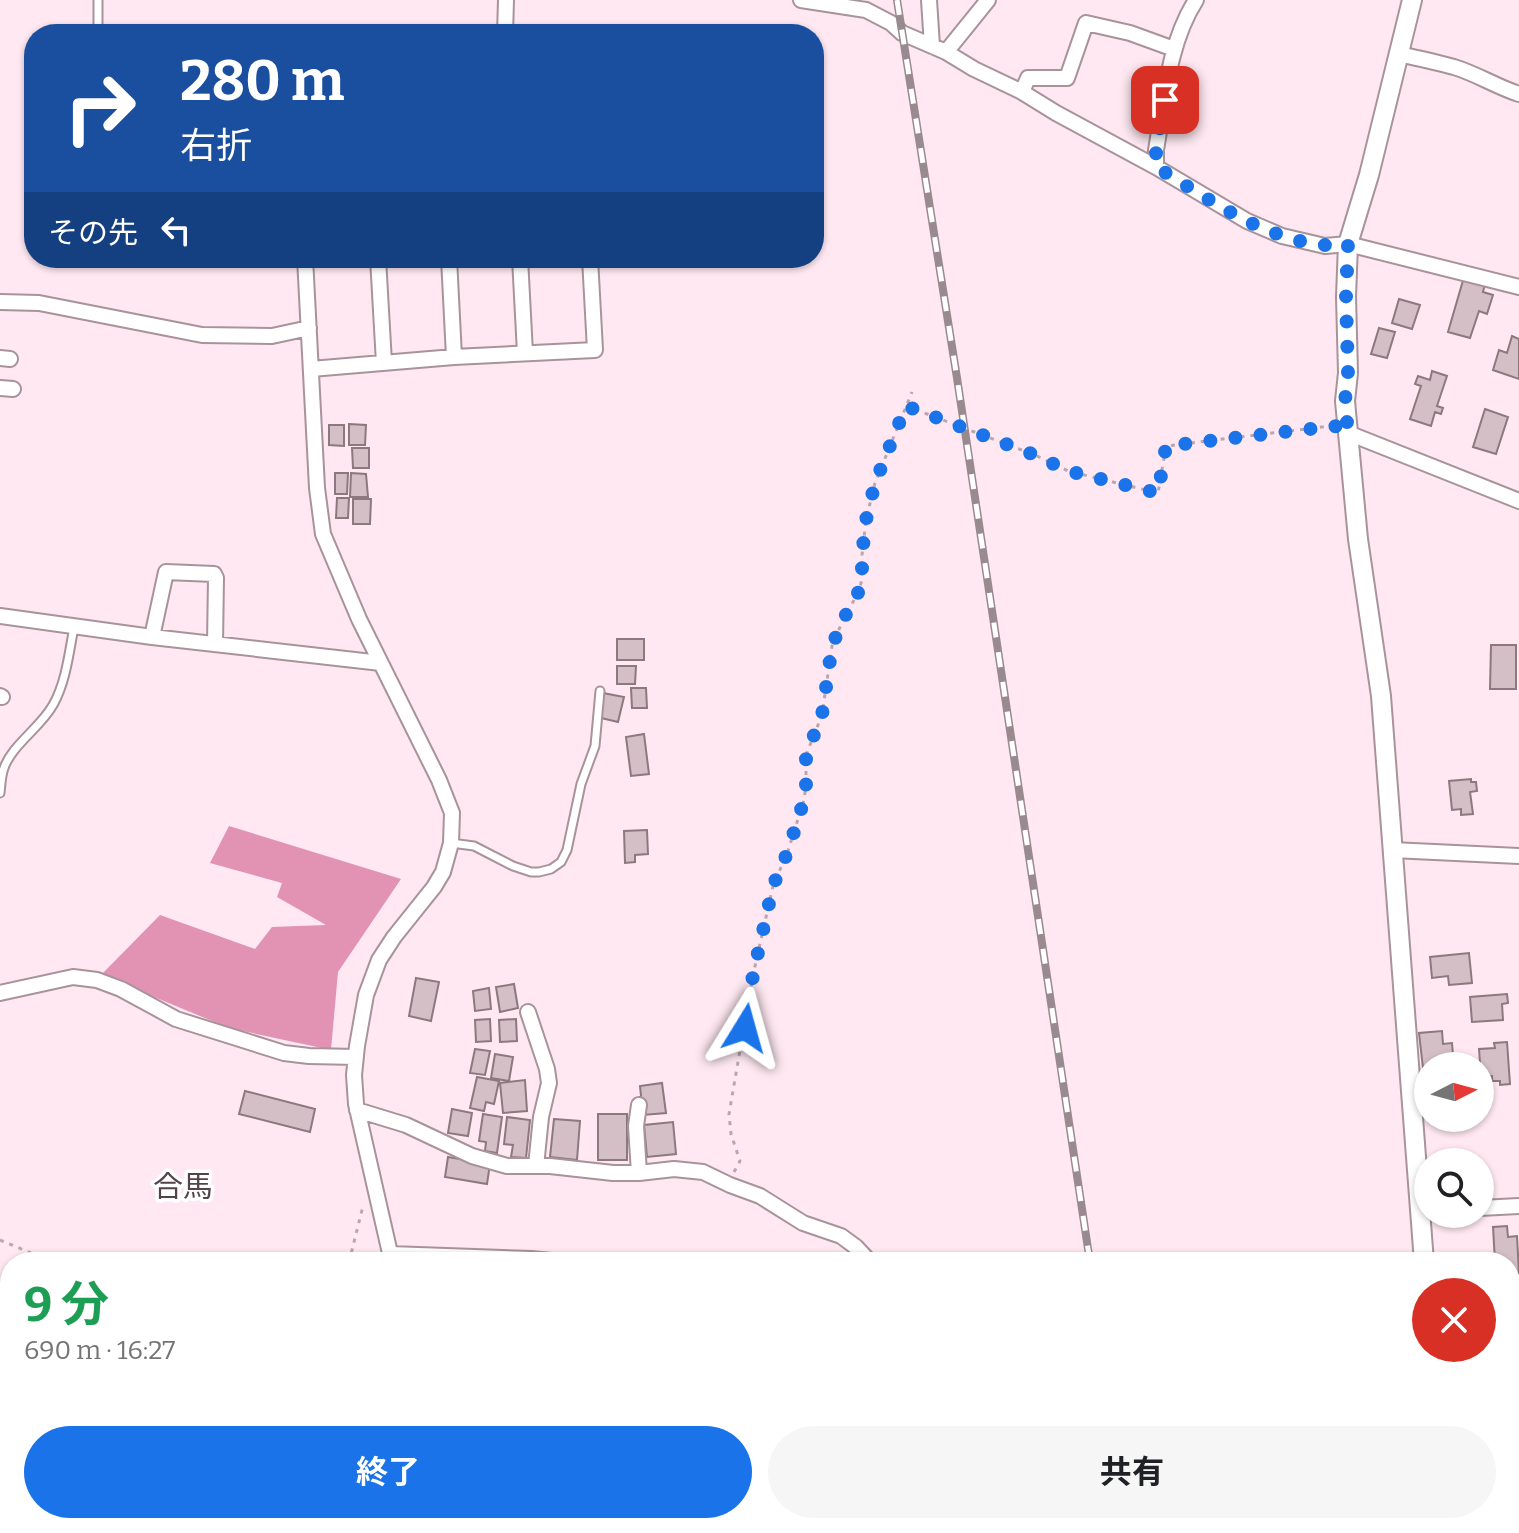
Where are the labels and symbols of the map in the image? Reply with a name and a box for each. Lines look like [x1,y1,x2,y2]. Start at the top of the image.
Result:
pin [1131,66,1199,134]
position arrow [703,986,787,1070]
north arrow [1414,1052,1494,1132]
district label: 合馬 [153,1169,213,1205]

